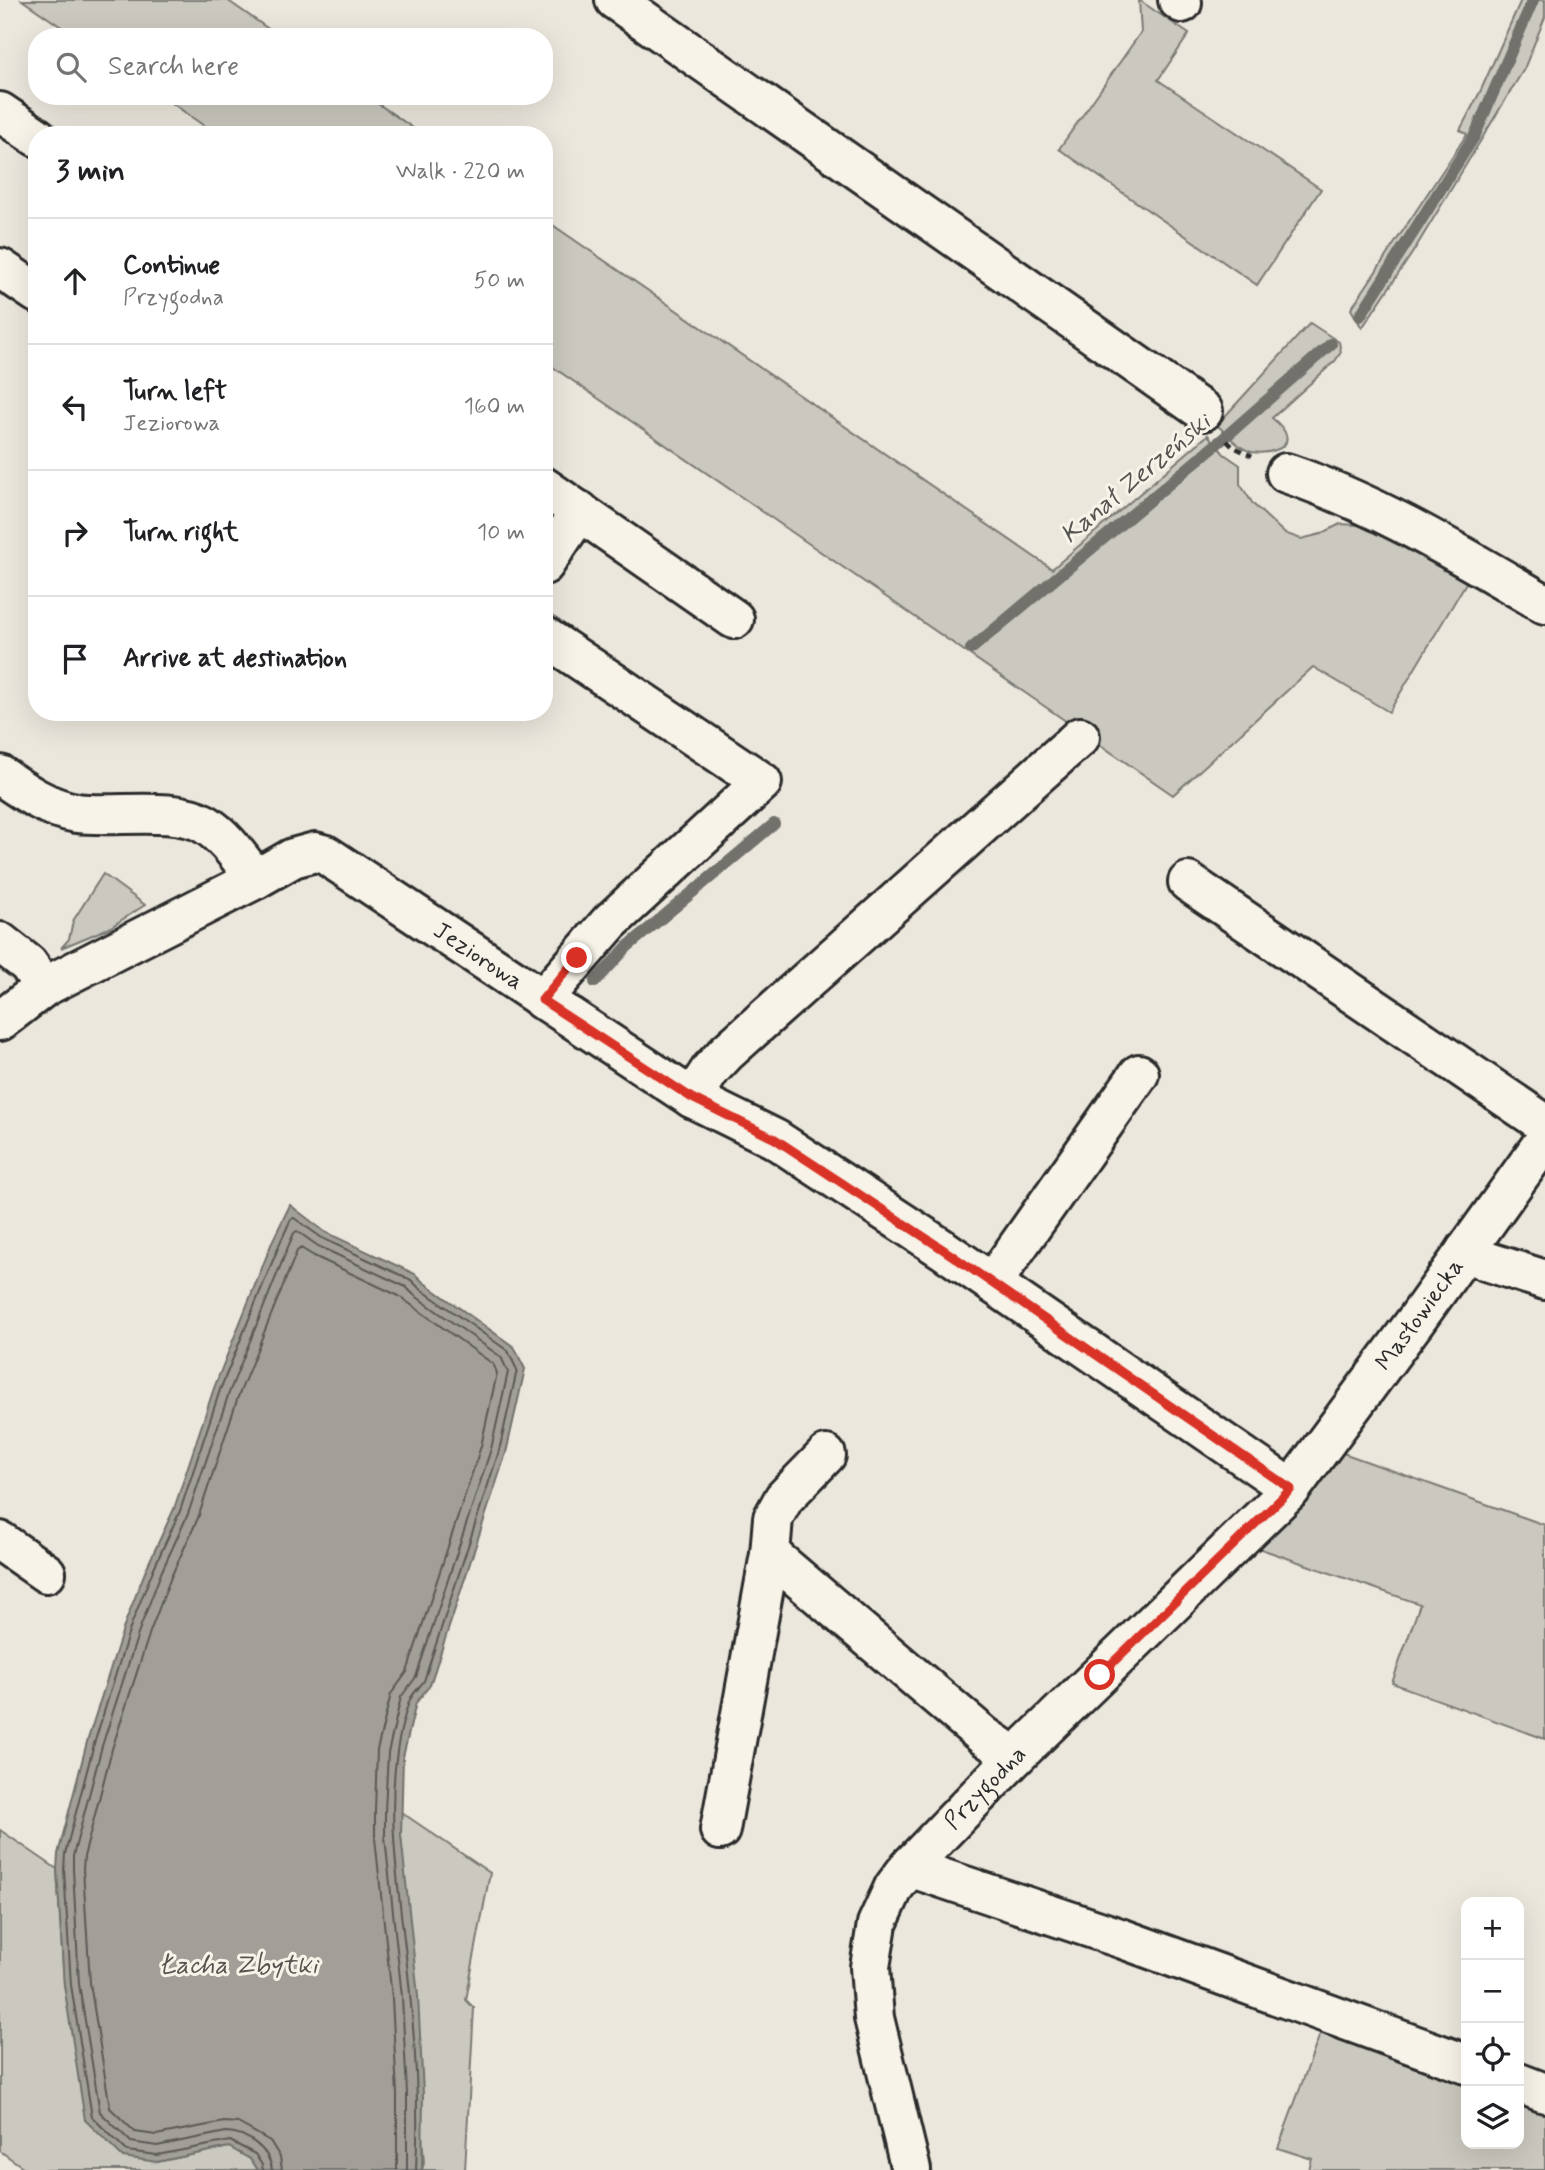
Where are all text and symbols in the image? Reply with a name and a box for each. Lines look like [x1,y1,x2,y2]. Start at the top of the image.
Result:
search box [28,28,553,105]
icon: search [52,48,90,86]
text: Search here [108,50,239,84]
text: 3 min [56,152,125,191]
text: Walk · 220 m [396,157,525,187]
text: Continue [123,249,220,283]
icon: ahead [56,262,94,300]
text: 50 m [474,266,525,296]
text: Przygodna [123,283,224,313]
text: Turn left [123,375,227,409]
icon: left [56,388,94,426]
text: 160 m [464,392,525,422]
water label: Kanał Zerzeński [1054,405,1220,552]
text: Jeziorowa [123,409,220,439]
icon: right [56,514,94,552]
text: Turn right [123,516,239,550]
text: 10 m [477,518,525,548]
icon: arrive [56,640,94,678]
text: Arrive at destination [123,642,347,676]
street label: Jeziorowa [427,915,529,997]
route end [561,942,592,973]
street label: Masłowiecka [1368,1252,1471,1377]
route start [1084,1659,1115,1690]
street label: Przygodna [938,1739,1033,1836]
map controls [1461,1897,1524,2149]
button: + [1461,1897,1524,1960]
water label: Łacha Zbytki [158,1949,320,1983]
button: − [1461,1960,1524,2023]
button: locate [1461,2023,1524,2086]
button: layers [1461,2086,1524,2149]

